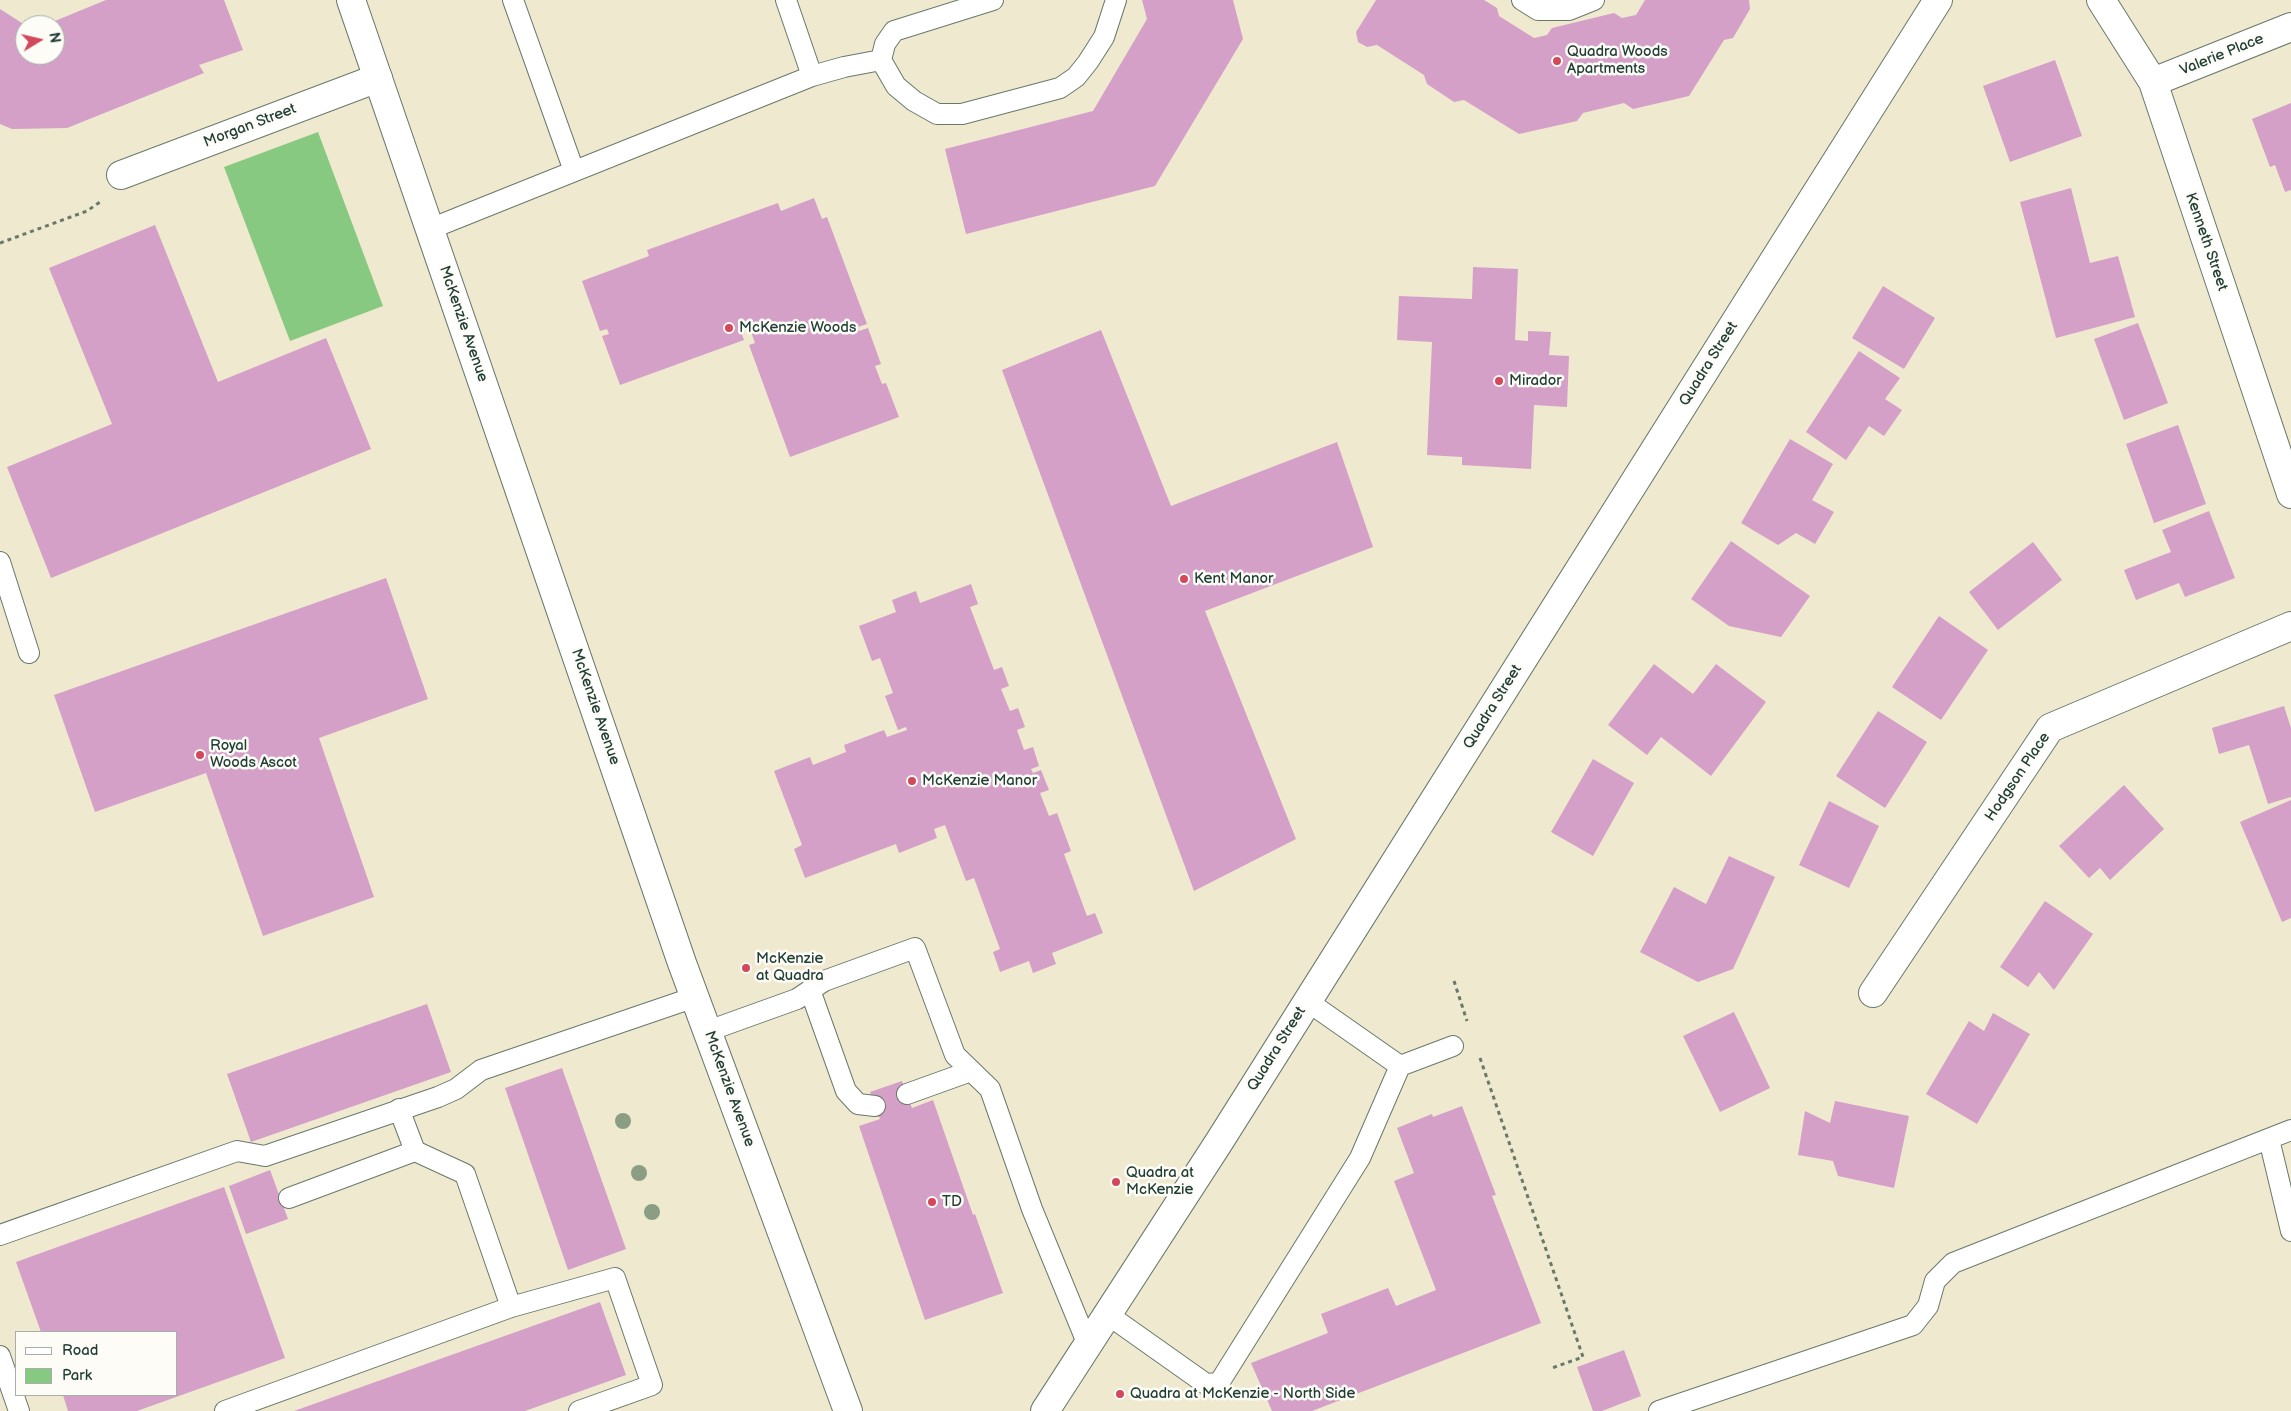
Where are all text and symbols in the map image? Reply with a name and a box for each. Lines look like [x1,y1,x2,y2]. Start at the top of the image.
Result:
north arrow [15,15,65,65]
street label: Valerie Place [2178,30,2266,80]
text: N [45,31,64,44]
place label: Quadra Woods Apartments [1567,43,1668,78]
marker: Quadra Woods Apartments [1551,55,1563,67]
street label: Morgan Street [201,100,299,152]
street label: Kenneth Street [2181,191,2231,293]
street label: McKenzie Avenue [435,264,491,384]
place label: McKenzie Woods [739,319,856,337]
street label: Quadra Street [1676,319,1742,409]
marker: McKenzie Woods [723,322,735,334]
place label: Mirador [1509,372,1562,390]
marker: Mirador [1493,375,1505,387]
place label: Kent Manor [1194,570,1273,588]
marker: Kent Manor [1178,573,1190,585]
street label: McKenzie Avenue [567,647,623,767]
street label: Quadra Street [1460,662,1526,752]
street label: Hodgson Place [1982,729,2054,825]
place label: Royal Woods Ascot [210,737,297,772]
marker: Royal Woods Ascot [194,749,206,761]
place label: McKenzie Manor [922,772,1037,790]
marker: McKenzie Manor [906,775,918,787]
place label: McKenzie at Quadra [756,950,824,985]
marker: McKenzie at Quadra [740,962,752,974]
street label: Quadra Street [1244,1004,1310,1094]
street label: McKenzie Avenue [700,1029,758,1149]
place label: Quadra at McKenzie [1126,1164,1194,1199]
marker: Quadra at McKenzie [1110,1176,1122,1188]
place label: TD [942,1193,962,1211]
marker: TD [926,1196,938,1208]
legend [15,1331,178,1396]
text: Road [62,1341,98,1360]
text: Park [62,1366,92,1385]
place label: Quadra at McKenzie - North Side [1130,1385,1355,1403]
marker: Quadra at McKenzie - North Side [1114,1388,1126,1400]

